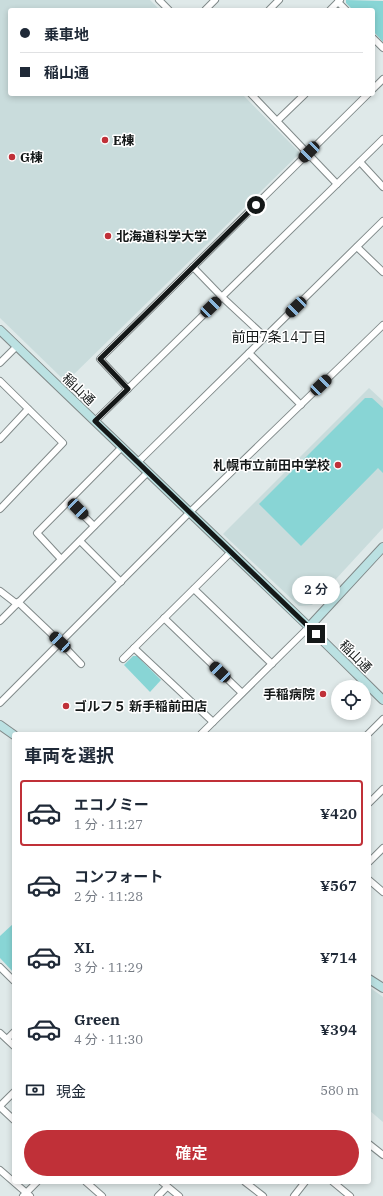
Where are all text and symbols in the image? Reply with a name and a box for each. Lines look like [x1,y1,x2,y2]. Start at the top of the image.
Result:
text: 乗車地 [44,25,89,44]
text: 稲山通 [44,63,89,82]
place label: E棟 [113,132,135,149]
marker: E棟 [100,135,110,145]
car [296,139,322,165]
place label: G棟 [20,149,43,166]
marker: G棟 [7,152,17,162]
route start [247,196,265,214]
place label: 北海道科学大学 [116,228,207,245]
marker: 北海道科学大学 [103,231,113,241]
car [198,294,224,320]
car [283,294,309,320]
district label: 前田7条14丁目 [231,328,327,346]
street label: 稲山通 [59,370,99,409]
car [308,372,334,398]
place label: 札幌市立前田中学校 [213,457,330,474]
marker: 札幌市立前田中学校 [333,460,343,470]
car [65,496,91,522]
callout: 2 分 [292,576,340,604]
text: 2 分 [304,581,328,598]
route end [307,625,325,643]
car [47,629,73,655]
street label: 稲山通 [336,637,375,676]
car [207,659,233,685]
map controls [331,680,371,720]
button: locate [331,680,371,720]
place label: 手稲病院 [263,686,315,703]
marker: 手稲病院 [318,689,328,699]
place label: ゴルフ５ 新手稲前田店 [74,698,207,715]
marker: ゴルフ５ 新手稲前田店 [61,701,71,711]
text: 車両を選択 [24,744,114,767]
icon: car [26,795,62,831]
text: エコノミー [74,795,149,814]
text: ¥420 [320,804,357,823]
text: 1 分 · 11:27 [74,816,143,833]
icon: car [26,867,62,903]
text: コンフォート [74,867,164,886]
text: ¥567 [320,876,357,895]
text: 2 分 · 11:28 [74,888,143,905]
text: XL [74,938,94,957]
icon: car [26,939,62,975]
text: ¥714 [320,948,357,967]
text: 3 分 · 11:29 [74,959,143,976]
text: Green [74,1010,120,1029]
icon: car [26,1011,62,1047]
text: ¥394 [320,1020,357,1039]
text: 4 分 · 11:30 [74,1031,143,1048]
icon: cash [24,1079,46,1101]
text: 現金 [56,1082,86,1101]
text: 580 m [320,1082,359,1099]
button: 確定 [24,1130,359,1176]

